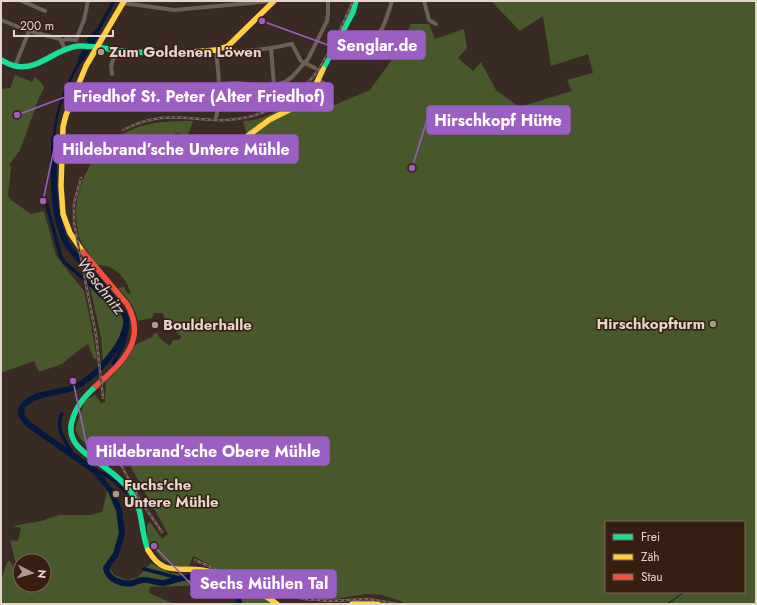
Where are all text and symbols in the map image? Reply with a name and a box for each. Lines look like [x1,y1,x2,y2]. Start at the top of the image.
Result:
scale bar [14,12,113,38]
text: 200 m [20,17,54,35]
callout: Senglar.de [328,31,425,59]
text: Senglar.de [337,34,417,57]
place label: Zum Goldenen Löwen [109,41,262,63]
marker: Zum Goldenen Löwen [96,47,106,57]
callout: Friedhof St. Peter (Alter Friedhof) [65,83,333,111]
text: Friedhof St. Peter (Alter Friedhof) [73,85,325,108]
callout: Hirschkopf Hütte [427,106,570,134]
text: Hirschkopf Hütte [434,109,562,132]
callout: Hildebrand’sche Untere Mühle [54,135,298,163]
text: Hildebrand’sche Untere Mühle [62,138,290,161]
water label: Weschnitz [71,253,131,320]
place label: Hirschkopfturm [597,313,705,335]
place label: Boulderhalle [163,314,252,336]
marker: Hirschkopfturm [708,319,718,329]
marker: Boulderhalle [150,320,160,330]
callout: Hildebrand’sche Obere Mühle [88,437,329,465]
text: Hildebrand’sche Obere Mühle [96,440,321,463]
place label: Fuchs'che Untere Mühle [124,474,219,513]
marker: Fuchs'che Untere Mühle [111,489,121,499]
legend [605,521,745,593]
text: Frei [641,528,660,546]
text: Zäh [641,548,660,566]
north arrow [12,553,52,593]
text: Stau [641,568,663,586]
text: N [34,569,50,579]
callout: Sechs Mühlen Tal [191,570,336,598]
text: Sechs Mühlen Tal [200,572,328,595]

